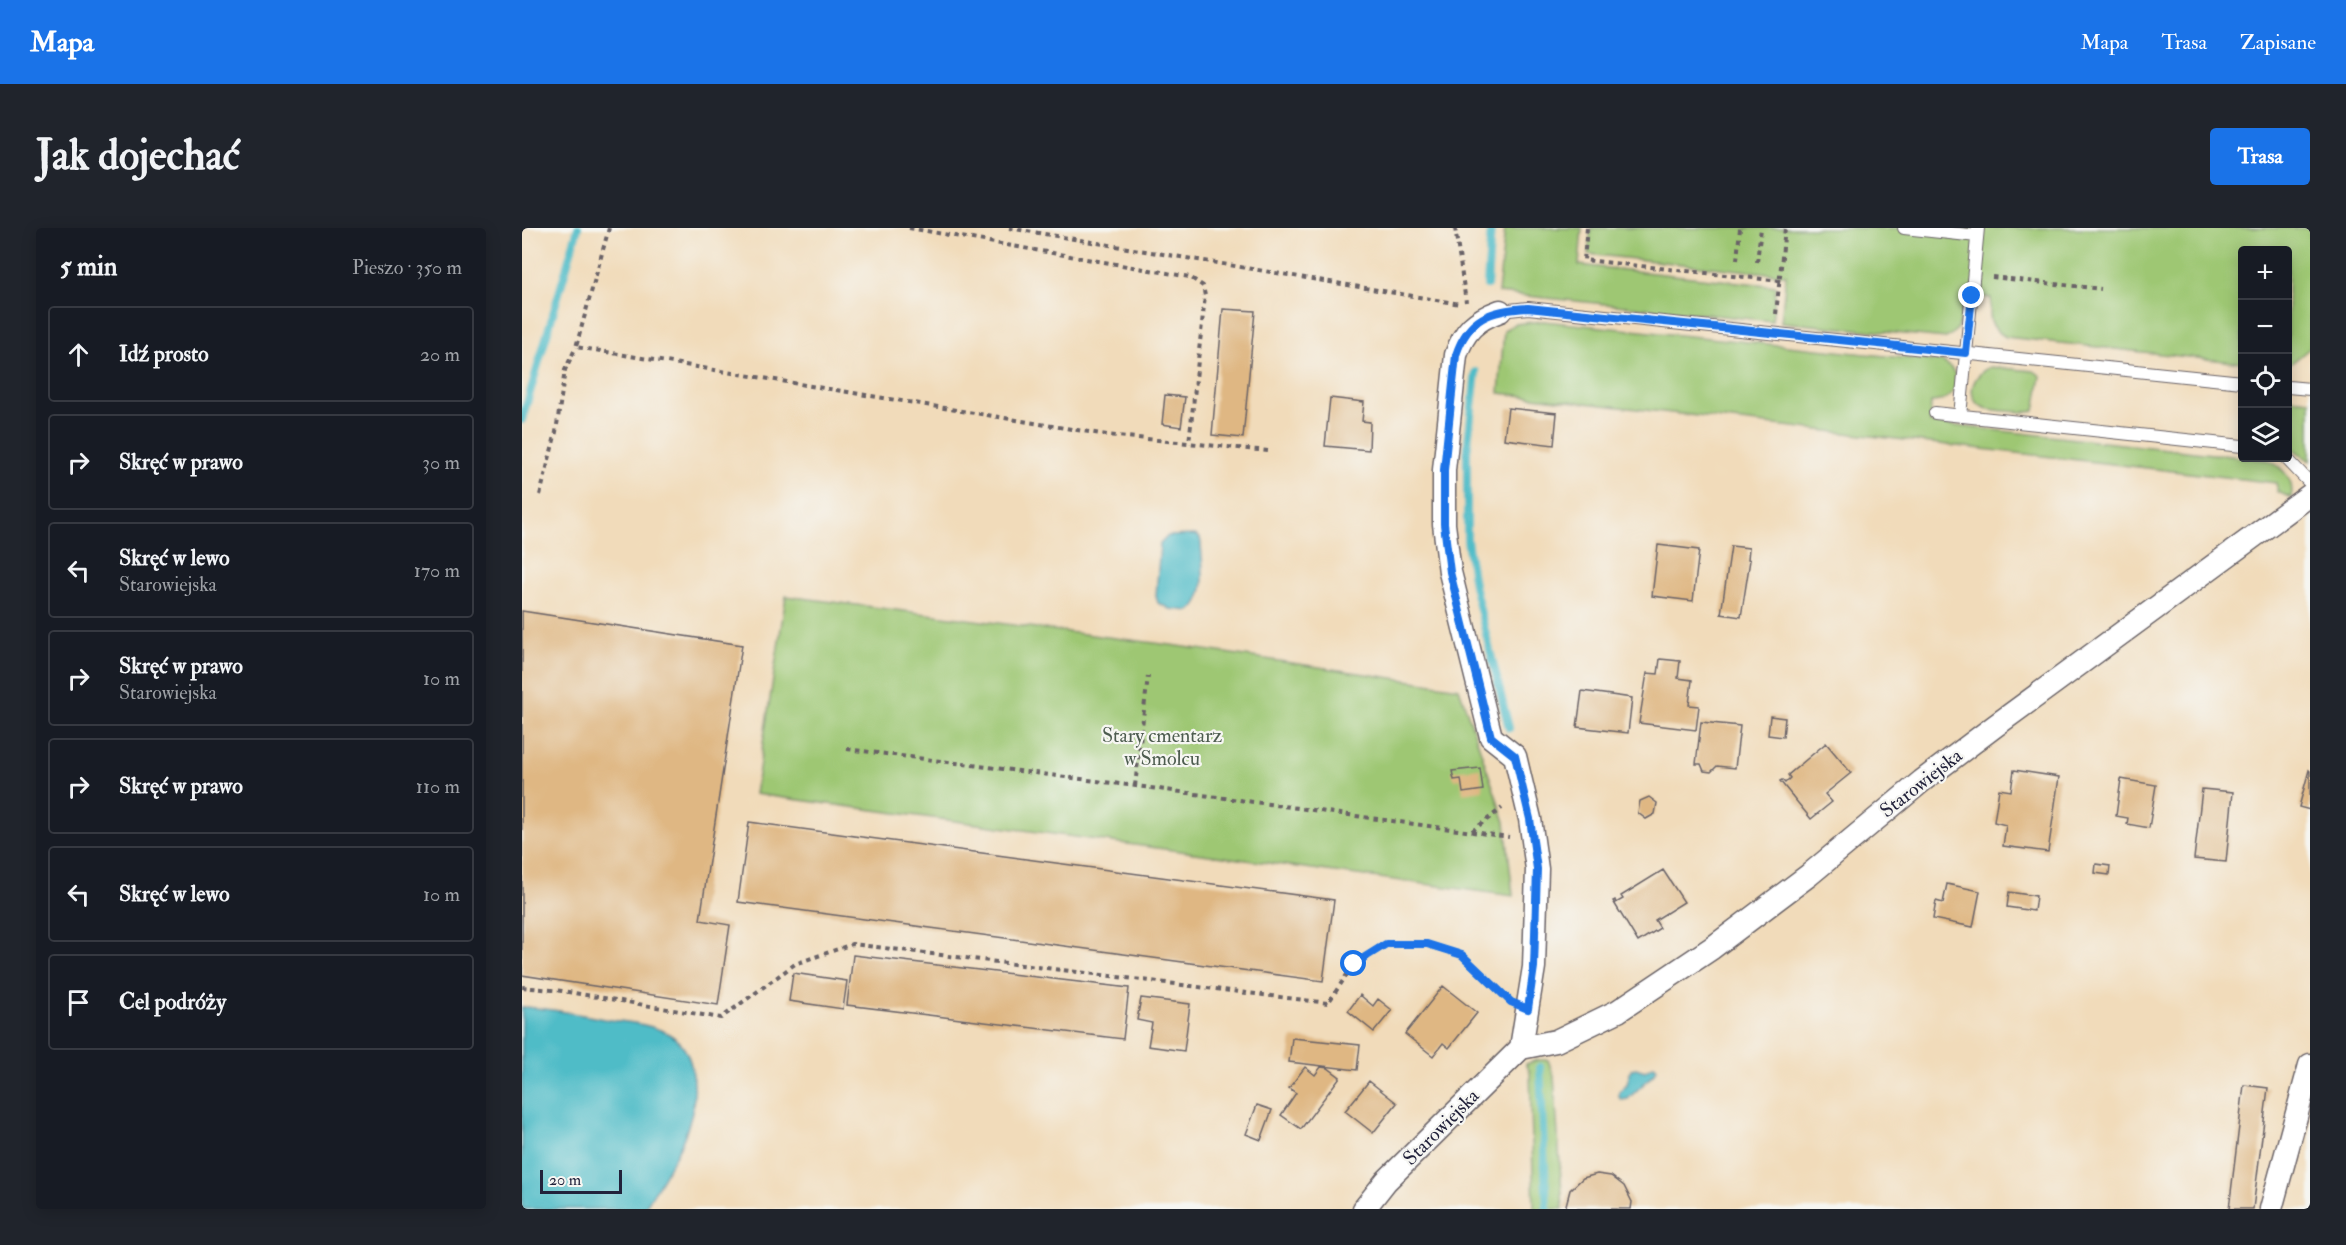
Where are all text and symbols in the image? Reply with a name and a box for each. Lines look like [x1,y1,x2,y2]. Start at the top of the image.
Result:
text: Mapa [30,25,94,60]
text: Mapa [2080,29,2128,56]
text: Trasa [2161,29,2207,56]
text: Zapisane [2240,29,2316,56]
button: Trasa [2210,128,2310,185]
text: Jak dojechać [36,130,240,182]
map controls [2238,246,2292,462]
button: + [2238,246,2292,300]
text: 5 min [60,251,117,283]
text: Pieszo · 350 m [352,255,462,280]
route end [1958,282,1984,308]
button: − [2238,300,2292,354]
icon: ahead [62,338,95,371]
text: Idź prosto [119,340,209,368]
text: 20 m [420,342,460,367]
button: locate [2238,354,2292,408]
button: layers [2238,408,2292,462]
icon: right [62,446,95,479]
text: Skręć w prawo [119,448,243,476]
text: 30 m [422,450,460,475]
text: Skręć w lewo [119,544,230,572]
icon: left [62,554,95,587]
text: 170 m [414,558,460,583]
text: Starowiejska [119,572,217,597]
text: Skręć w prawo [119,652,243,680]
icon: right [62,662,95,695]
text: 10 m [423,666,460,691]
text: Starowiejska [119,680,217,705]
park label: Stary cmentarz w Smolcu [1102,723,1222,771]
street label: Starowiejska [1875,743,1968,823]
icon: right [62,770,95,803]
text: Skręć w prawo [119,772,243,800]
text: 110 m [416,774,460,799]
icon: left [62,878,95,911]
text: Skręć w lewo [119,880,230,908]
text: 10 m [423,882,460,907]
route start [1340,950,1366,976]
icon: arrive [62,986,95,1019]
text: Cel podróży [119,988,226,1016]
street label: Starowiejska [1398,1083,1485,1170]
scale bar [540,1167,622,1194]
text: 20 m [549,1170,581,1190]

